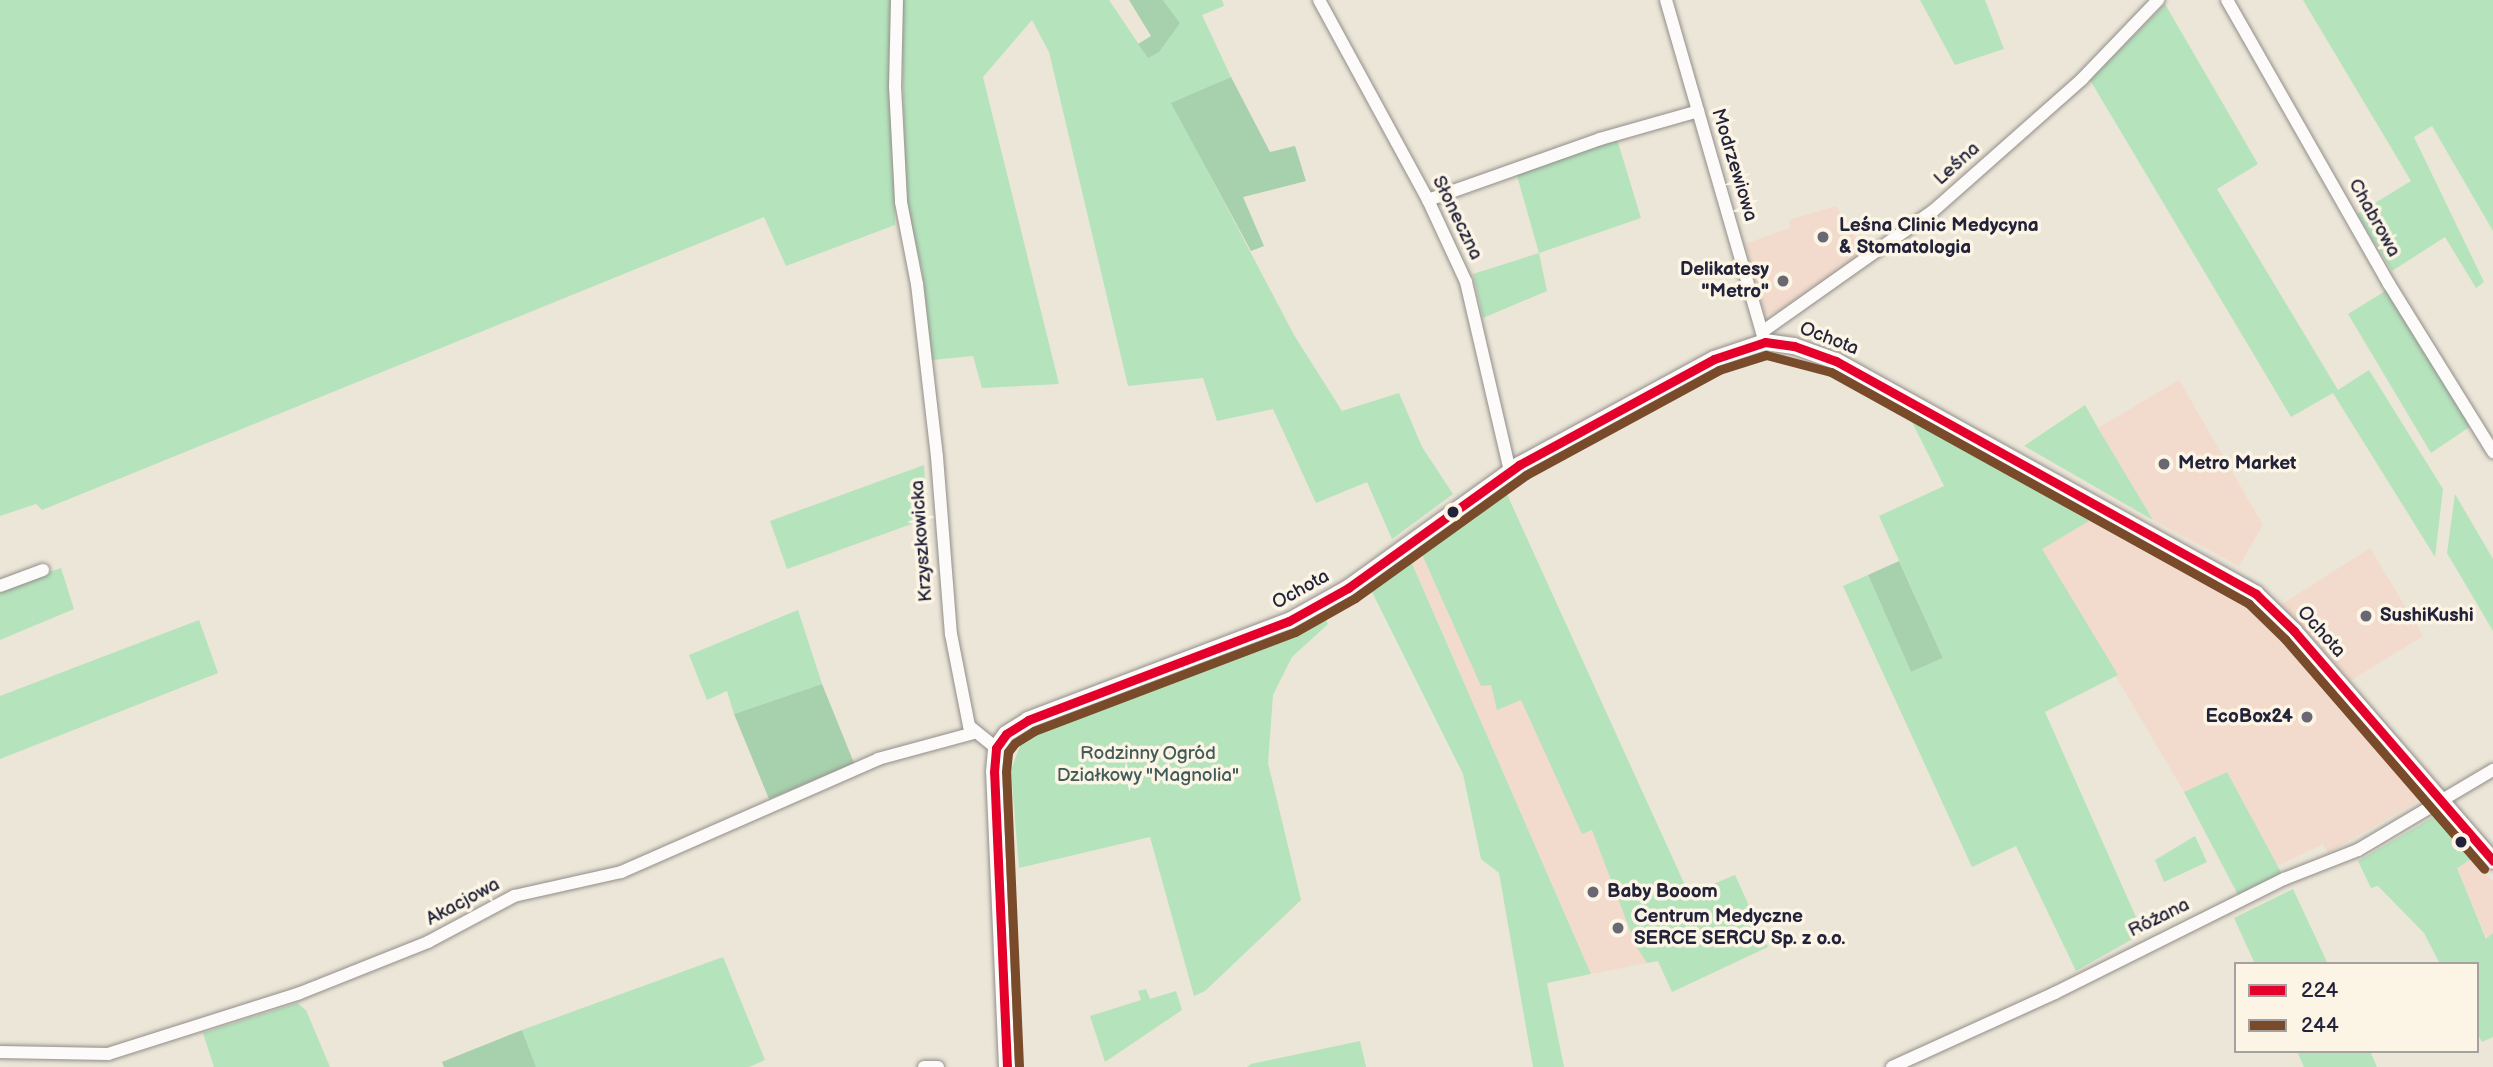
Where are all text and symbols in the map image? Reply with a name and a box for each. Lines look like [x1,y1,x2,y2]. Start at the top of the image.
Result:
street label: Modrzewiowa [1706,106,1762,224]
street label: Leśna [1929,138,1985,190]
street label: Słoneczna [1427,172,1487,264]
street label: Chabrowa [2343,175,2405,261]
place label: Leśna Clinic Medycyna & Stomatologia [1839,215,2039,259]
marker: Leśna Clinic Medycyna & Stomatologia [1813,227,1833,247]
place label: Delikatesy "Metro" [1680,259,1769,303]
marker: Delikatesy "Metro" [1775,273,1791,289]
street label: Ochota [1796,317,1862,361]
place label: Metro Market [2178,453,2296,475]
marker: Metro Market [2156,456,2172,472]
street label: Krzyszkowicka [906,479,938,603]
unlabelled marker [1446,505,1460,519]
street label: Ochota [1269,565,1333,615]
street label: Ochota [2292,602,2350,662]
place label: SushiKushi [2380,605,2474,627]
marker: SushiKushi [2358,608,2374,624]
place label: EcoBox24 [2206,706,2293,728]
marker: EcoBox24 [2299,709,2315,725]
park label: Rodzinny Ogród Działkowy "Magnolia" [1056,743,1240,787]
unlabelled marker [2454,835,2468,849]
street label: Akacjowa [422,873,504,931]
place label: Baby Booom [1607,881,1718,903]
marker: Baby Booom [1585,884,1601,900]
street label: Różana [2125,893,2193,943]
place label: Centrum Medyczne SERCE SERCU Sp. z o.o. [1634,906,1845,950]
marker: Centrum Medyczne SERCE SERCU Sp. z o.o. [1608,918,1628,938]
legend [2234,962,2479,1053]
text: 224 [2301,978,2338,1003]
text: 244 [2301,1013,2339,1038]

